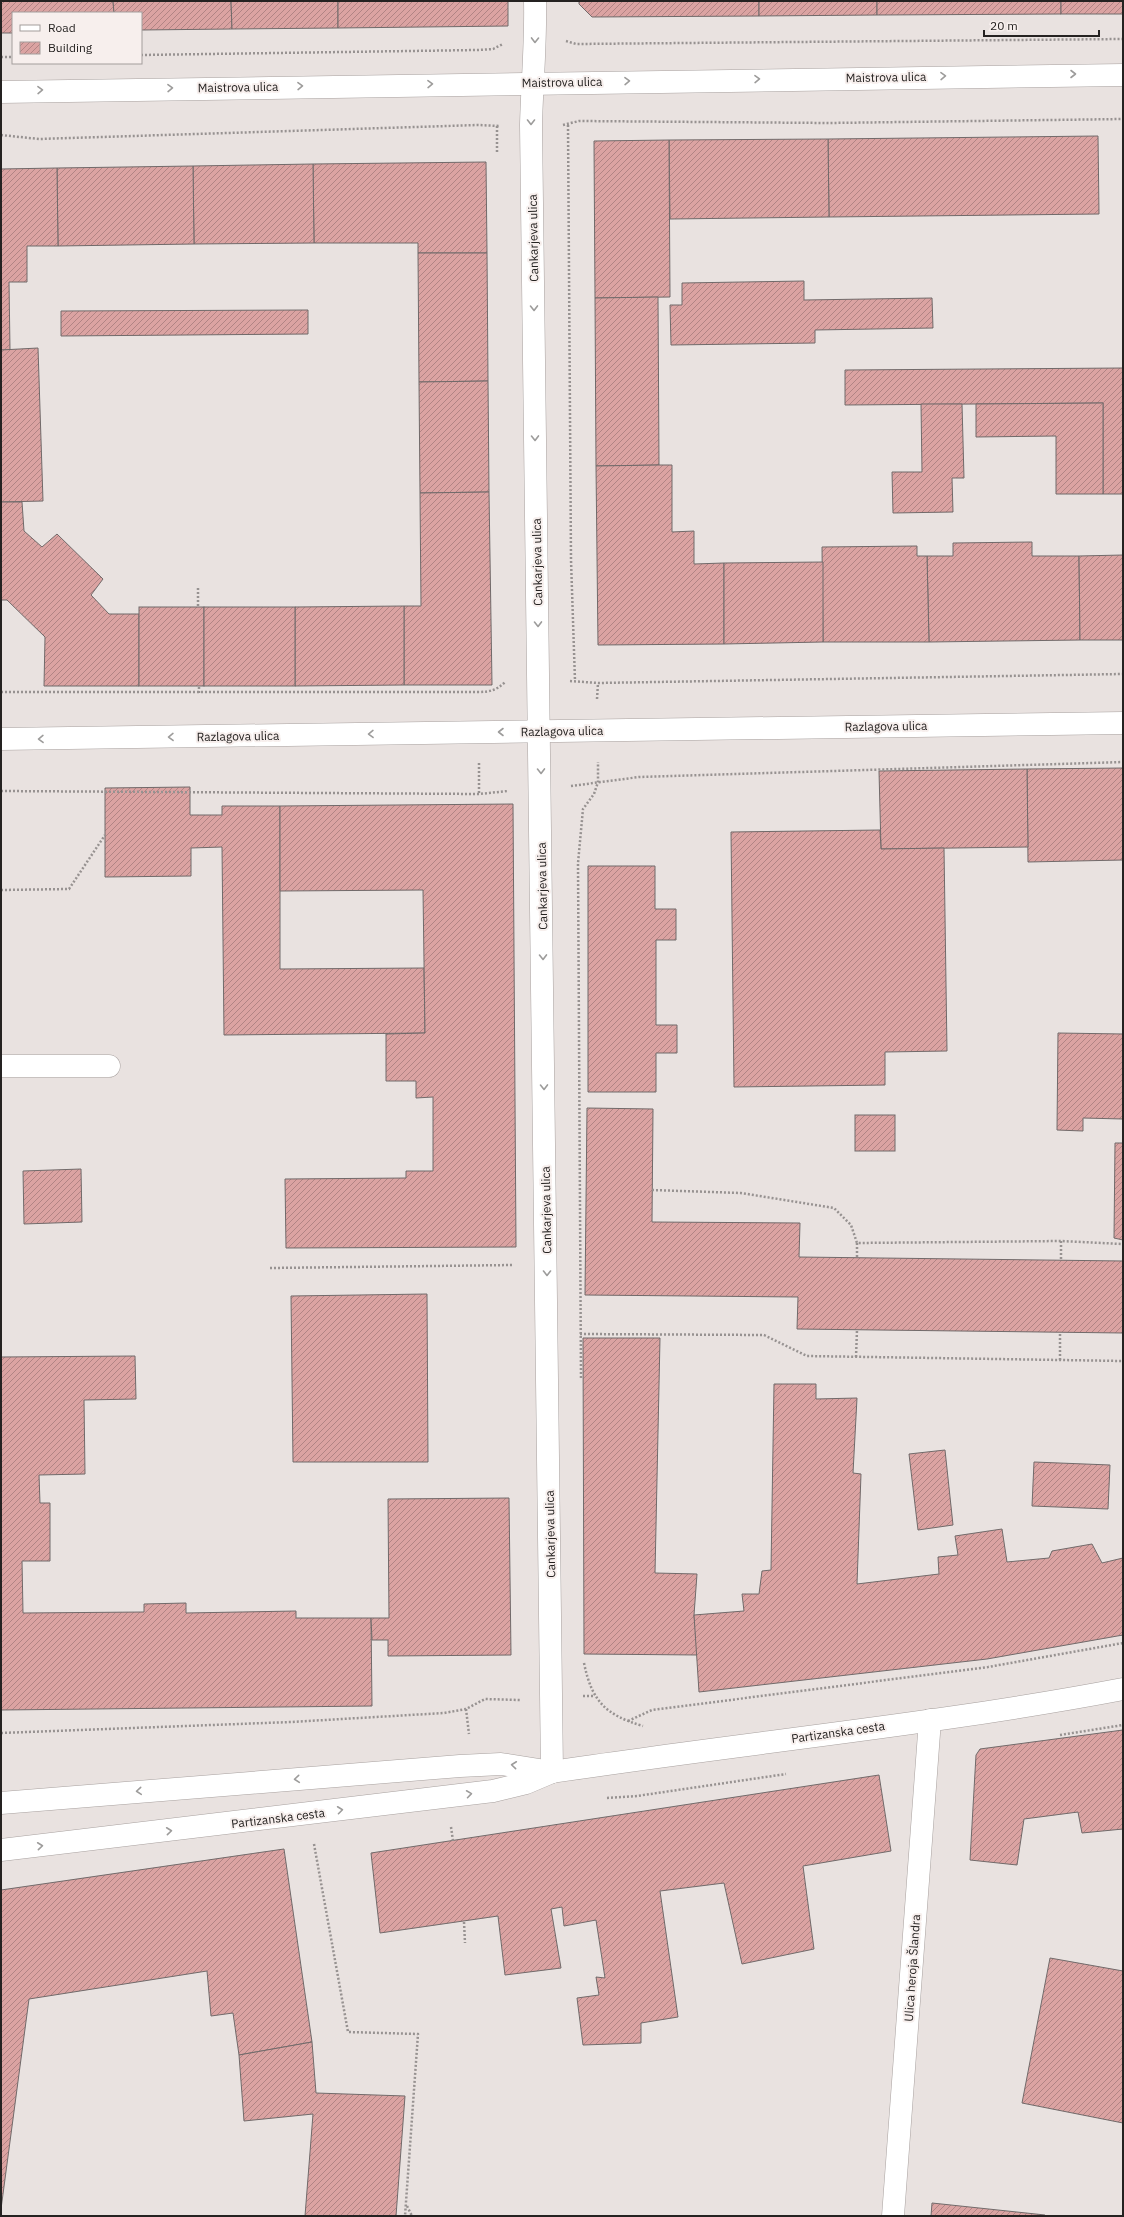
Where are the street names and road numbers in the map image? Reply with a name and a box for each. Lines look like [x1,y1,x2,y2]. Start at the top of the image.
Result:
street label: Maistrova ulica [846,69,927,85]
street label: Maistrova ulica [522,74,603,90]
street label: Maistrova ulica [198,79,279,95]
street label: Cankarjeva ulica [525,193,541,282]
street label: Cankarjeva ulica [529,517,545,606]
street label: Razlagova ulica [845,718,928,734]
street label: Razlagova ulica [521,723,604,739]
street label: Razlagova ulica [197,728,280,744]
street label: Cankarjeva ulica [534,841,550,930]
street label: Cankarjeva ulica [538,1165,554,1254]
street label: Cankarjeva ulica [542,1489,558,1578]
street label: Partizanska cesta [790,1718,886,1746]
street label: Partizanska cesta [230,1805,326,1831]
street label: Ulica heroja Šlandra [901,1913,923,2022]

